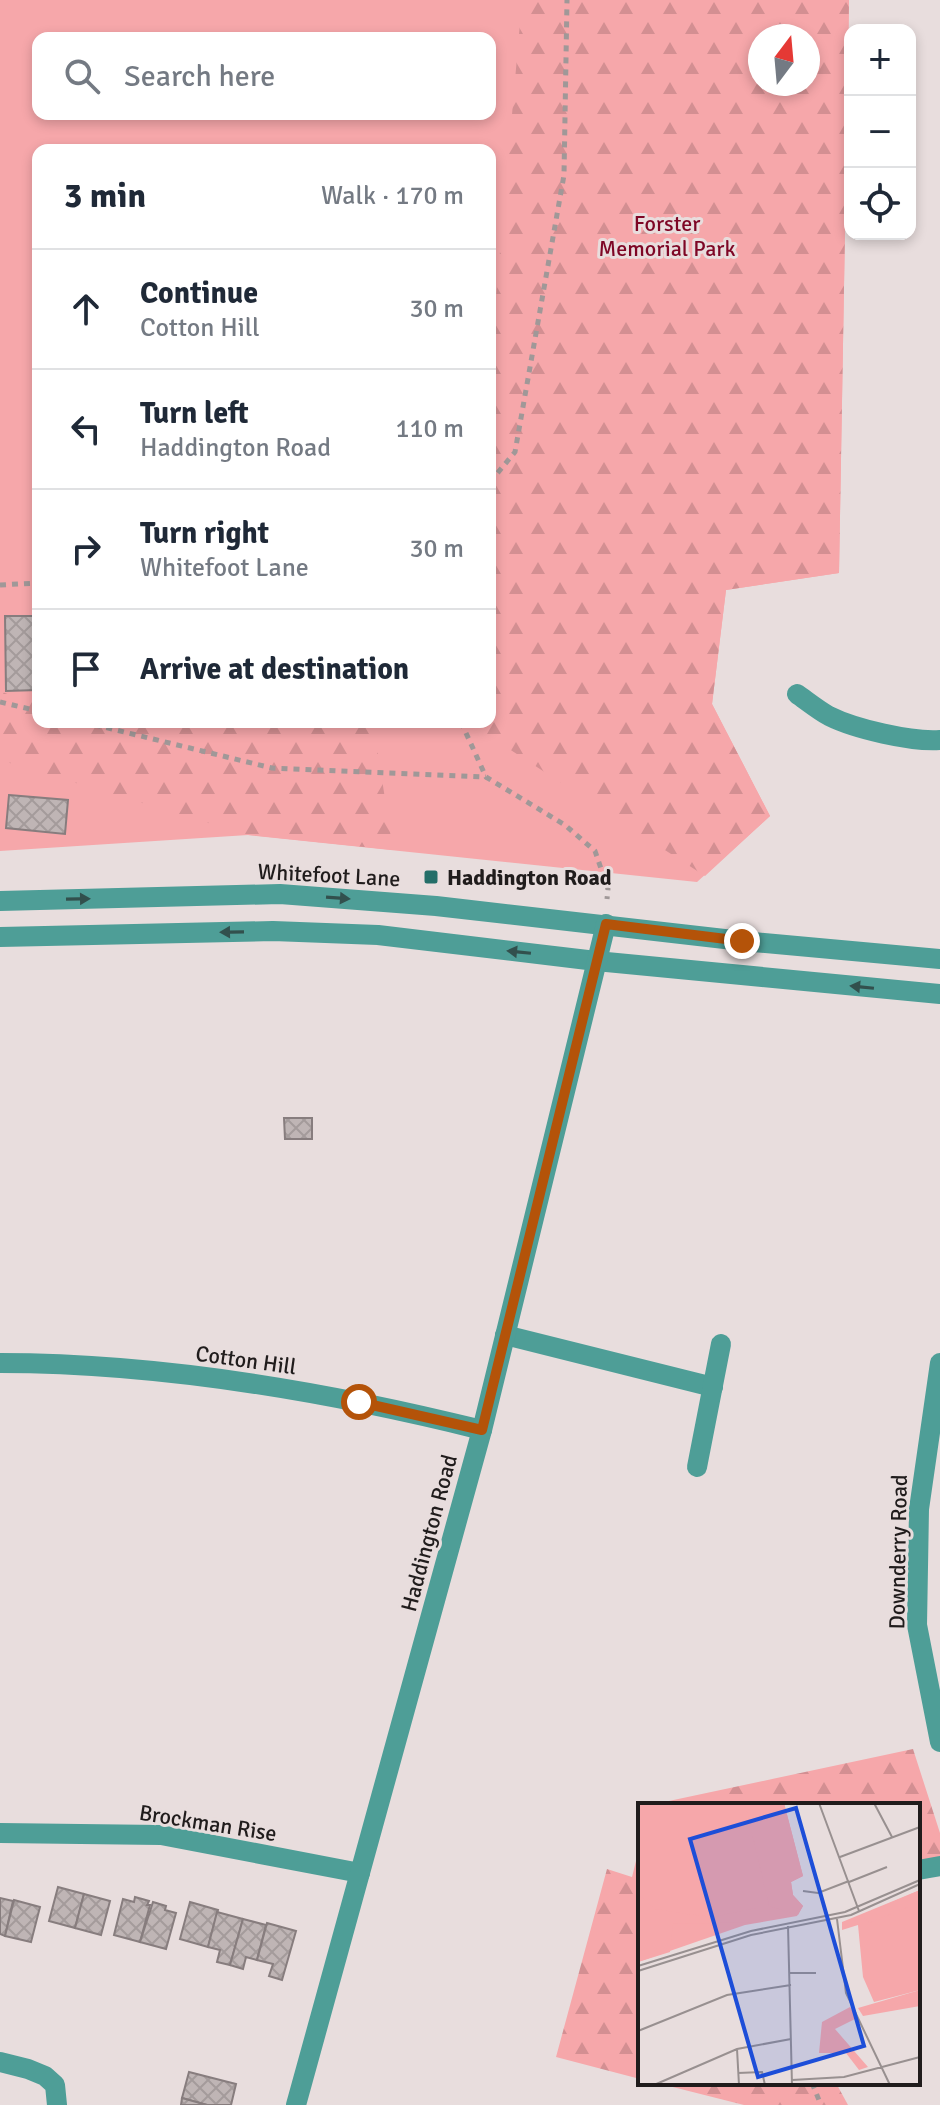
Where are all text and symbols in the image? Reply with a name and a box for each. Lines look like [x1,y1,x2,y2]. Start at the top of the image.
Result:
north arrow [748,24,820,96]
map controls [844,24,916,240]
button: + [844,24,916,96]
search box [32,32,496,120]
icon: search [60,54,104,98]
text: Search here [124,58,275,95]
button: − [844,96,916,168]
button: locate [844,168,916,240]
text: 3 min [64,175,146,217]
text: Walk · 170 m [321,180,464,212]
park label: Forster Memorial Park [599,210,735,262]
text: Continue [140,275,258,312]
icon: ahead [64,287,108,331]
text: 30 m [409,293,464,325]
text: Cotton Hill [140,312,260,344]
text: Turn left [140,395,249,432]
icon: left [64,407,108,451]
text: 110 m [395,413,464,445]
text: Haddington Road [140,432,331,464]
text: Turn right [140,515,269,552]
icon: right [64,527,108,571]
text: 30 m [409,533,464,565]
text: Whitefoot Lane [140,552,309,584]
icon: arrive [64,647,108,691]
text: Arrive at destination [140,651,409,688]
street label: Whitefoot Lane [257,858,401,892]
place label: Haddington Road [447,864,612,891]
marker: Haddington Road [422,868,440,886]
one-way arrow [326,892,351,905]
one-way arrow [66,893,91,905]
route end [724,923,760,959]
one-way arrow [219,926,244,938]
one-way arrow [506,945,531,958]
one-way arrow [849,981,874,994]
street label: Cotton Hill [194,1340,298,1380]
route start [341,1384,377,1420]
street label: Haddington Road [395,1451,463,1615]
street label: Downderry Road [883,1474,913,1630]
street label: Brockman Rise [137,1799,279,1847]
inset map [638,1803,920,2085]

